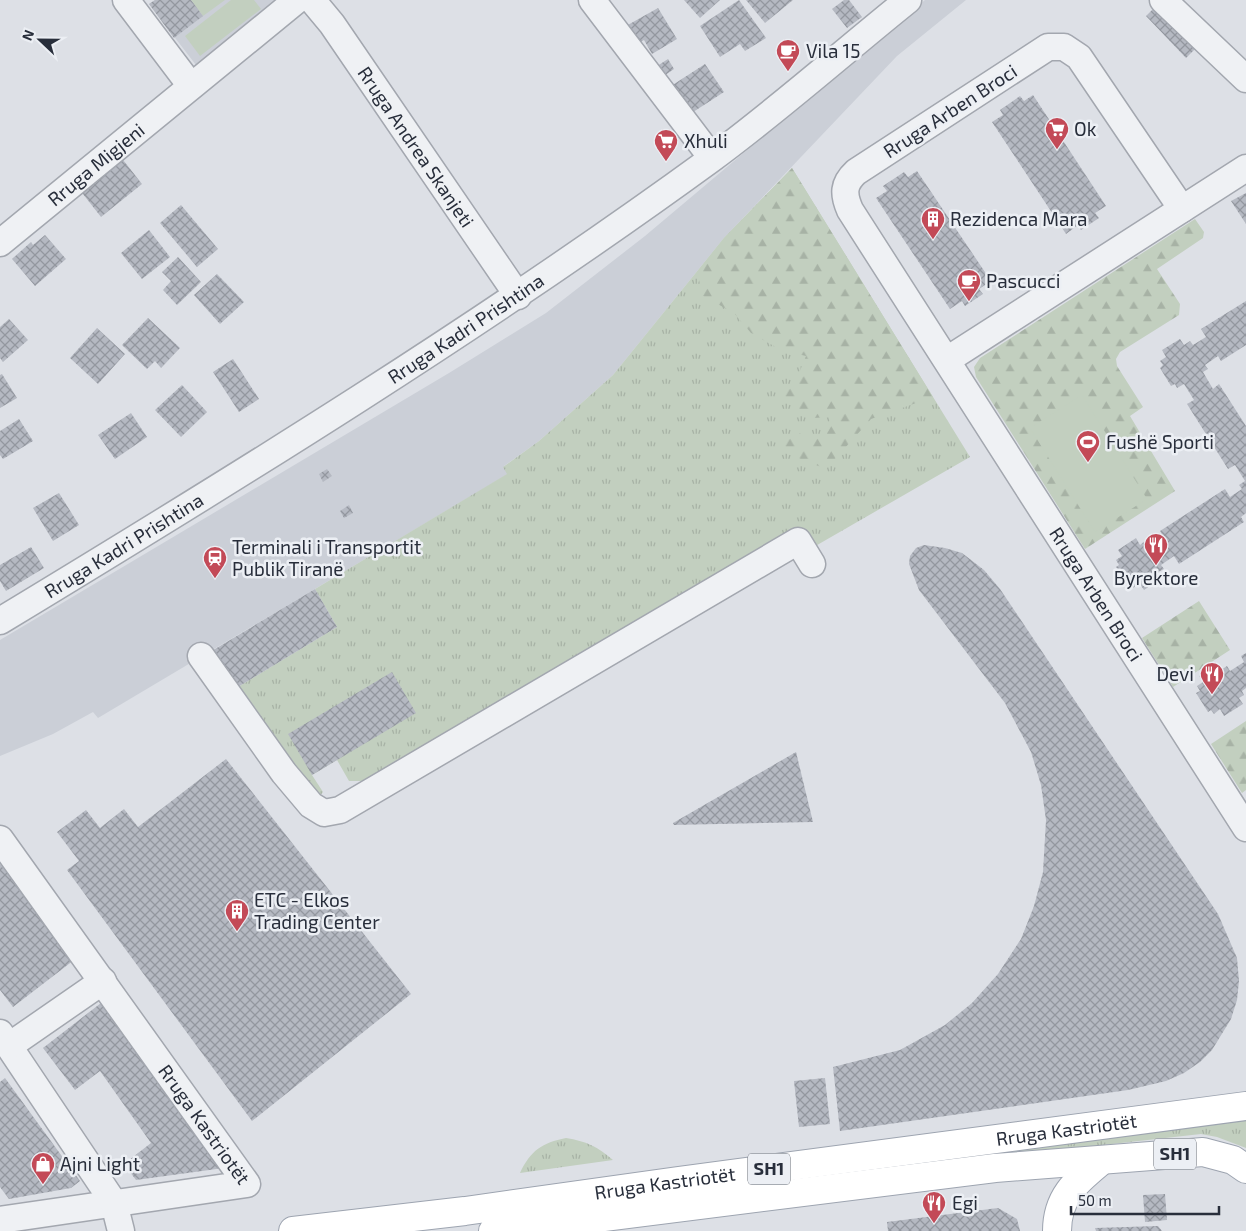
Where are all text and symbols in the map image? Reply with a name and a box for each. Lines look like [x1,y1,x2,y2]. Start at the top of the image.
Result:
north arrow [15,15,65,65]
text: N [18,27,37,43]
cafe icon: Vila 15 [775,38,801,72]
place label: Vila 15 [806,39,860,62]
street label: Rruga Arben Broci [879,59,1021,162]
street label: Rruga Andrea Skanjeti [353,62,479,231]
supermarket icon: Ok [1044,116,1070,150]
place label: Ok [1074,117,1097,140]
street label: Rruga Migjeni [43,118,149,210]
supermarket icon: Xhuli [653,128,679,162]
place label: Xhuli [684,129,728,152]
building icon: Rezidenca Mara [920,206,946,240]
place label: Rezidenca Mara [950,207,1088,230]
street label: Rruga Kadri Prishtina [383,268,548,388]
cafe icon: Pascucci [956,268,982,302]
place label: Pascucci [986,269,1060,292]
sports icon: Fushë Sporti [1075,429,1101,463]
place label: Fushë Sporti [1106,430,1214,453]
street label: Rruga Kadri Prishtina [40,488,207,602]
street label: Rruga Arben Broci [1045,523,1148,665]
restaurant icon: Byrektore [1143,532,1169,566]
place label: Terminali i Transportit Publik Tiranë [232,535,421,580]
station icon: Terminali i Transportit Publik Tiranë [202,545,228,579]
place label: Byrektore [1114,566,1198,589]
restaurant icon: Devi [1199,661,1225,695]
place label: Devi [1156,662,1194,685]
place label: ETC - Elkos Trading Center [254,888,380,933]
building icon: ETC - Elkos Trading Center [224,898,250,932]
street label: Rruga Kastriotët [154,1060,255,1188]
street label: Rruga Kastriotët [994,1109,1138,1150]
road number: SH1 [1154,1138,1196,1170]
shop icon: Ajni Light [30,1151,56,1185]
place label: Ajni Light [60,1152,140,1175]
road number: SH1 [748,1154,790,1184]
street label: Rruga Kastriotët [593,1162,737,1204]
scale bar [1071,1184,1218,1216]
restaurant icon: Egi [921,1190,947,1224]
place label: Egi [952,1191,978,1214]
text: 50 m [1078,1191,1112,1209]

